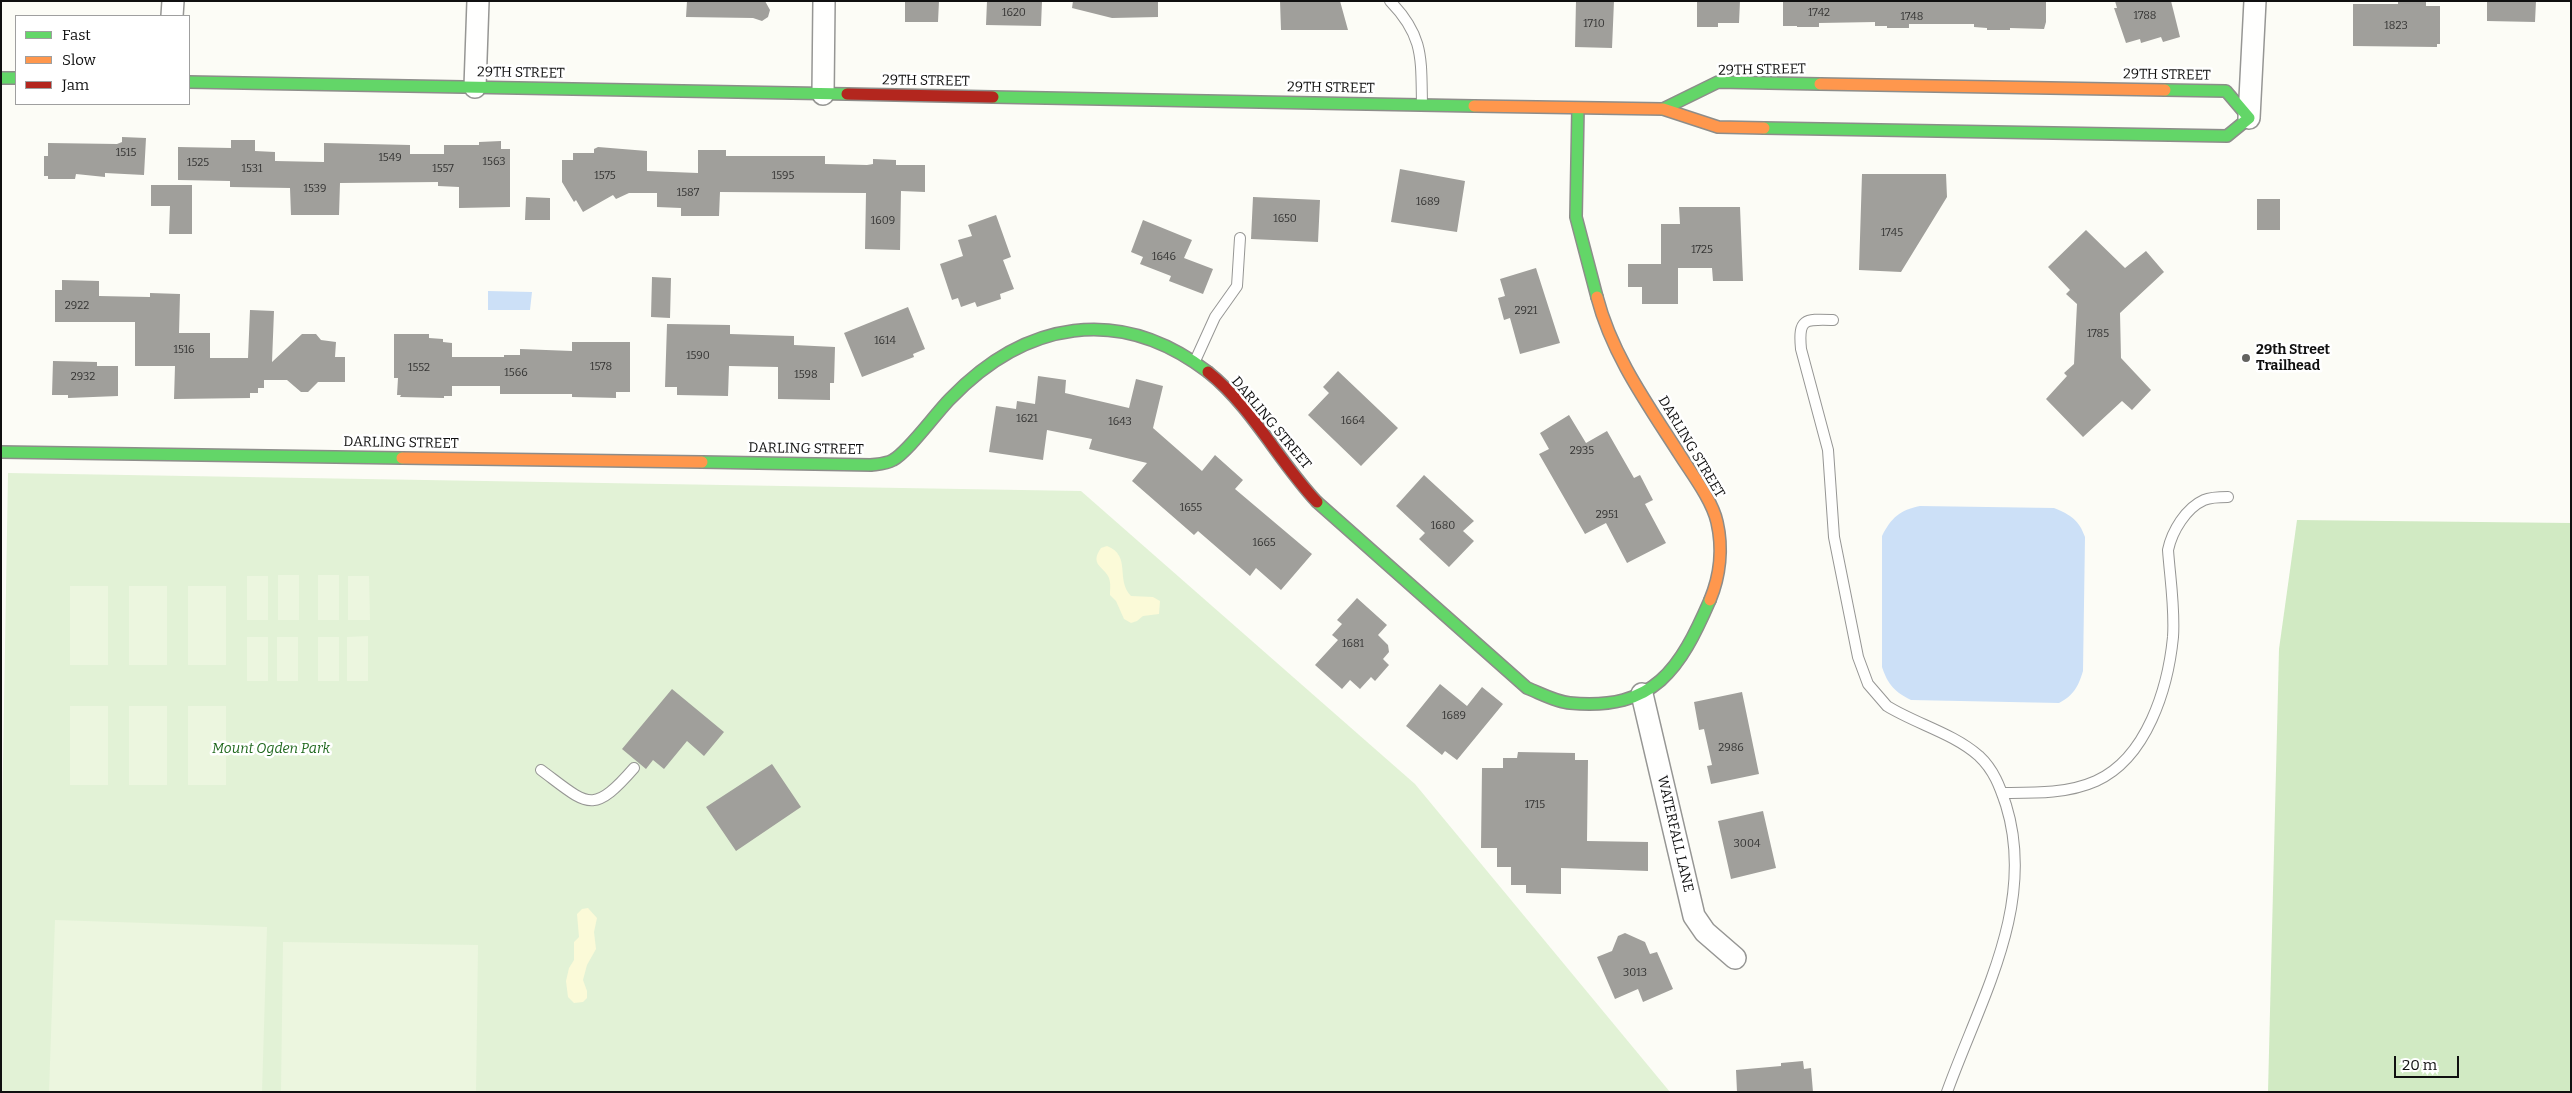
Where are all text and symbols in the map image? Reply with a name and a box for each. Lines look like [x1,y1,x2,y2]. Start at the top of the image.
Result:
house number: 1620 [1002,6,1026,20]
house number: 1742 [1808,6,1830,20]
house number: 1788 [2134,9,2156,23]
house number: 1748 [1901,10,1923,24]
legend [15,15,190,105]
house number: 1710 [1583,17,1605,31]
house number: 1823 [2384,19,2408,33]
text: Fast [62,26,91,44]
text: Slow [62,51,96,69]
street label: 29TH STREET [1718,61,1806,79]
street label: 29TH STREET [477,64,565,82]
street label: 29TH STREET [2123,66,2211,84]
street label: 29TH STREET [882,72,970,90]
text: Jam [62,76,89,94]
street label: 29TH STREET [1287,79,1375,97]
house number: 1515 [116,146,136,160]
house number: 1549 [378,151,402,165]
house number: 1563 [483,155,505,169]
house number: 1525 [187,156,209,170]
house number: 1531 [242,162,262,176]
house number: 1557 [432,162,454,176]
house number: 1575 [594,169,616,183]
house number: 1595 [772,169,794,183]
house number: 1539 [304,182,326,196]
house number: 1587 [677,186,699,200]
house number: 1689 [1416,195,1440,209]
house number: 1650 [1273,212,1297,226]
house number: 1609 [871,214,895,228]
house number: 1745 [1881,226,1903,240]
house number: 1725 [1691,243,1713,257]
house number: 1646 [1152,250,1176,264]
house number: 2922 [65,299,89,313]
house number: 2921 [1515,304,1537,318]
house number: 1785 [2087,327,2109,341]
house number: 1614 [874,334,896,348]
place label: 29th Street Trailhead [2256,342,2330,374]
house number: 1516 [173,343,195,357]
house number: 1590 [686,349,710,363]
marker: 29th Street Trailhead [2240,352,2252,364]
house number: 1578 [590,360,612,374]
house number: 1552 [408,361,430,375]
house number: 1566 [504,366,528,380]
house number: 1598 [794,368,818,382]
house number: 2932 [71,370,95,384]
street label: DARLING STREET [1228,373,1314,473]
street label: DARLING STREET [1654,393,1728,501]
house number: 1621 [1016,412,1038,426]
house number: 1664 [1341,414,1365,428]
house number: 1643 [1108,415,1132,429]
street label: DARLING STREET [343,434,459,452]
street label: DARLING STREET [748,440,864,458]
house number: 2935 [1570,444,1594,458]
house number: 1655 [1180,501,1202,515]
house number: 2951 [1596,508,1618,522]
house number: 1680 [1431,519,1455,533]
house number: 1665 [1252,536,1276,550]
house number: 1681 [1342,637,1364,651]
house number: 1689 [1442,709,1466,723]
park label: Mount Ogden Park [212,741,330,757]
house number: 2986 [1718,741,1744,755]
street label: WATERFALL LANE [1653,774,1697,894]
house number: 1715 [1525,798,1545,812]
house number: 3004 [1734,837,1760,851]
house number: 3013 [1623,966,1647,980]
scale bar [2397,1046,2462,1078]
text: 20 m [2402,1056,2437,1074]

